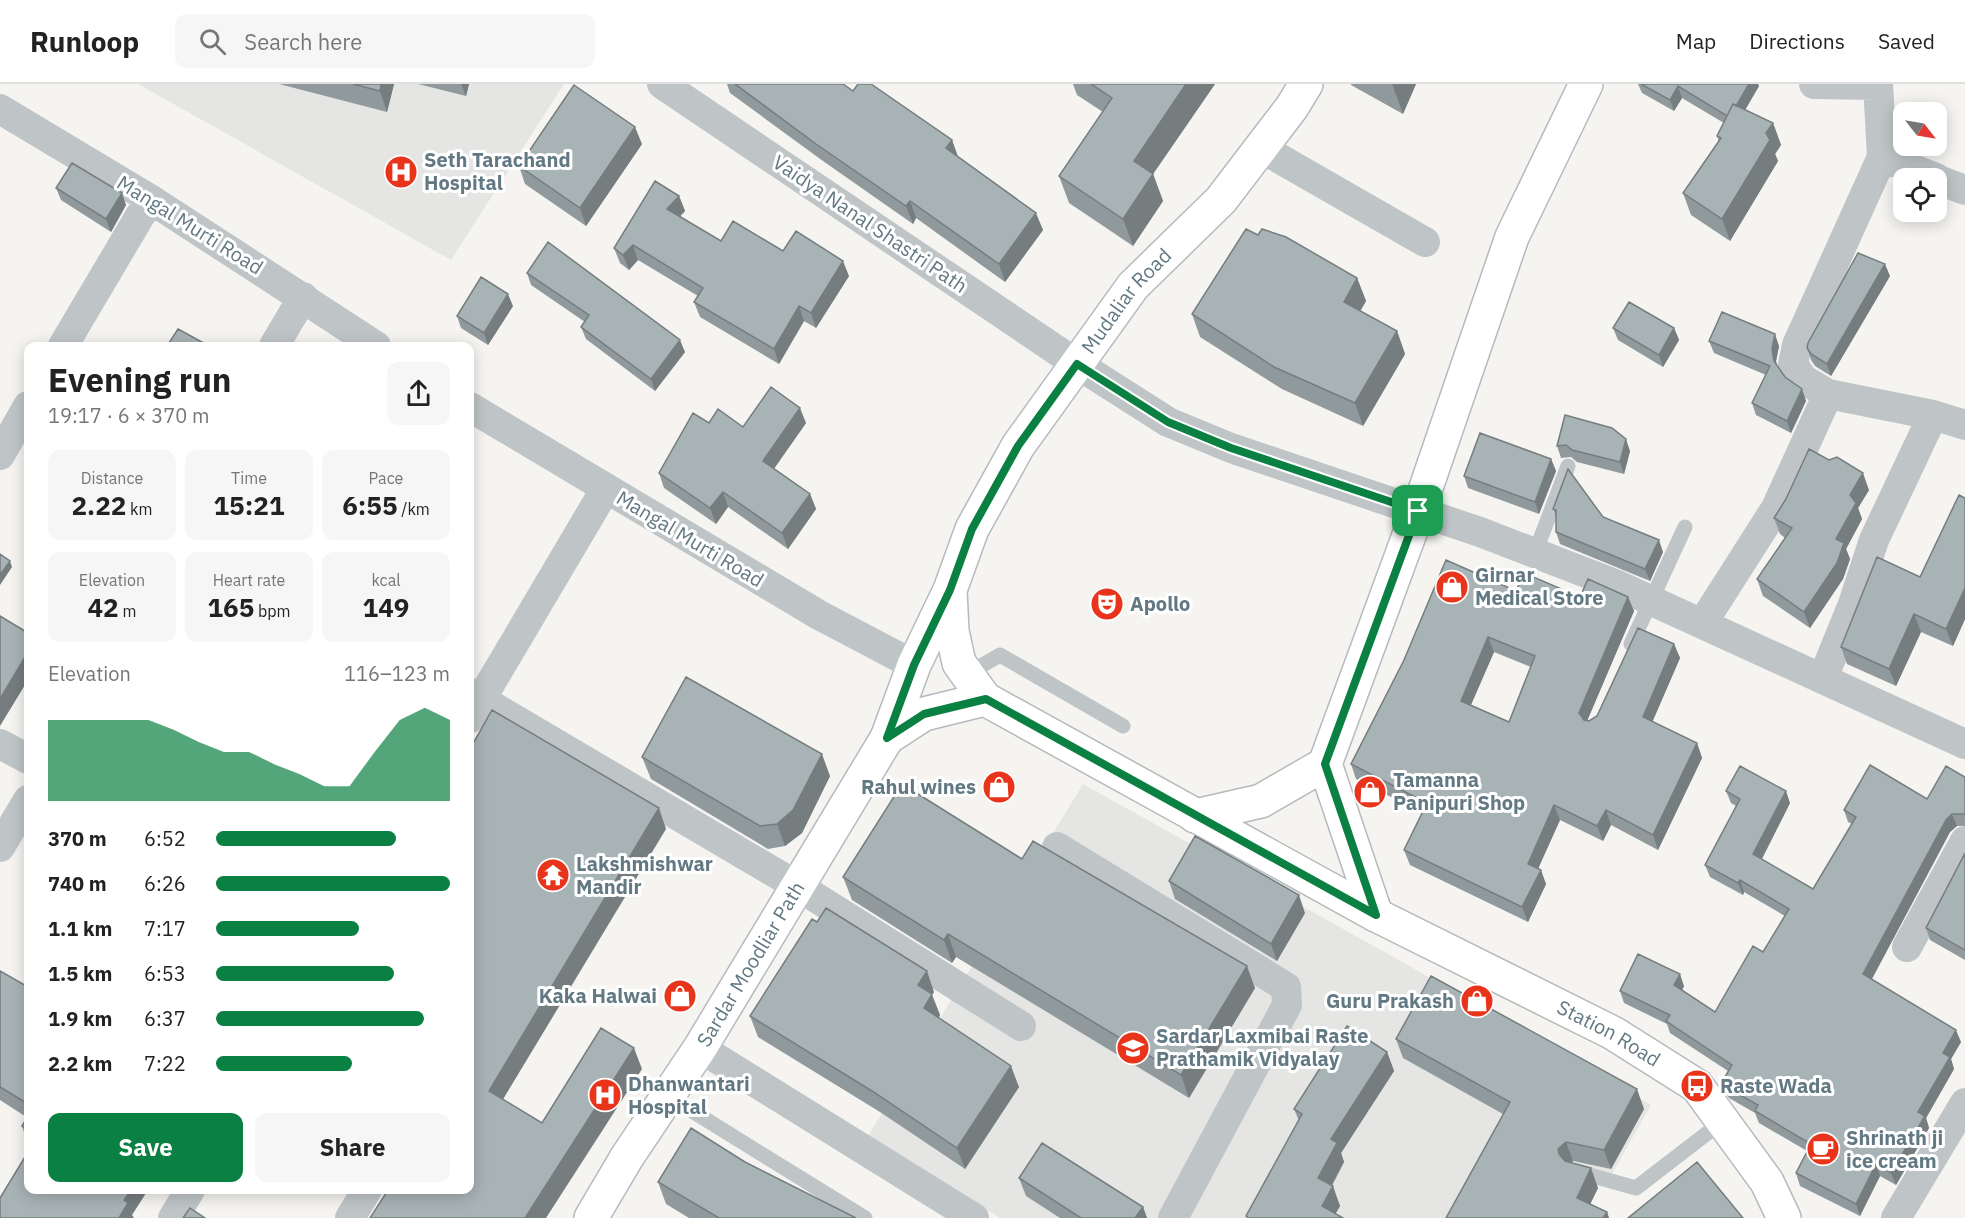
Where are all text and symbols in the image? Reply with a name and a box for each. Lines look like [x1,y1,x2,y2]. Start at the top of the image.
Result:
search box [175,14,595,68]
text: Runloop [30,23,139,60]
icon: search [196,25,229,58]
text: Search here [244,27,362,56]
text: Map [1676,27,1716,55]
text: Directions [1749,27,1845,55]
text: Saved [1878,27,1935,55]
north arrow [1893,102,1947,156]
map controls [1893,102,1947,222]
place label: Seth Tarachand Hospital [424,146,571,196]
street label: Vaidya Nanal Shastri Path [768,148,973,299]
hospital icon: Seth Tarachand Hospital [383,154,419,190]
button: locate [1893,168,1947,222]
street label: Mangal Murti Road [112,169,268,280]
street label: Mudaliar Road [1075,242,1177,359]
text: Evening run [48,358,232,401]
button: share [387,362,450,425]
text: 19:17 · 6 × 370 m [48,402,209,429]
text: Distance [81,468,143,488]
text: Time [231,468,267,488]
text: Pace [369,468,403,488]
street label: Mangal Murti Road [612,484,769,593]
pin [1392,485,1443,536]
text: 2.22 [71,488,126,522]
text: 15:21 [214,488,284,522]
text: 6:55 [342,488,398,522]
icon: arrive [1401,494,1434,527]
text: km [126,499,153,519]
text: /km [398,499,430,519]
place label: Girnar Medical Store [1475,561,1603,611]
shop icon: Girnar Medical Store [1434,569,1470,605]
text: Elevation [79,570,145,590]
text: Heart rate [213,570,285,590]
text: kcal [371,570,401,590]
theatre icon: Apollo [1089,586,1125,622]
text: 42 [88,590,119,624]
text: 165 [207,590,254,624]
text: 149 [363,590,409,624]
place label: Apollo [1130,590,1190,617]
text: m [119,601,136,621]
text: bpm [254,601,291,621]
text: Elevation [48,660,131,687]
text: 116–123 m [344,660,450,687]
place label: Tamanna Panipuri Shop [1393,766,1525,816]
shop icon: Rahul wines [981,769,1017,805]
place label: Rahul wines [861,773,976,800]
shop icon: Tamanna Panipuri Shop [1352,774,1388,810]
text: 370 m [48,825,107,852]
text: 6:52 [144,825,186,852]
place label: Lakshmishwar Mandir [576,850,713,900]
temple icon: Lakshmishwar Mandir [535,857,571,893]
text: 740 m [48,870,107,897]
text: 6:26 [144,870,186,897]
street label: Sardar Moodliar Path [690,876,810,1051]
text: 1.1 km [48,915,112,942]
text: 7:17 [144,915,186,942]
text: 1.5 km [48,960,112,987]
text: 6:53 [144,960,186,987]
shop icon: Kaka Halwai [662,978,698,1014]
place label: Kaka Halwai [539,982,657,1009]
shop icon: Guru Prakash [1459,983,1495,1019]
place label: Guru Prakash [1326,987,1454,1014]
street label: Station Road [1553,993,1666,1073]
text: 1.9 km [48,1005,112,1032]
text: 6:37 [144,1005,186,1032]
place label: Sardar Laxmibai Raste Prathamik Vidyalay [1156,1022,1368,1072]
school or university icon: Sardar Laxmibai Raste Prathamik Vidyalay [1115,1030,1151,1066]
text: 2.2 km [48,1050,112,1077]
text: 7:22 [144,1050,186,1077]
bus stop icon: Raste Wada [1679,1068,1715,1104]
place label: Dhanwantari Hospital [628,1070,750,1120]
place label: Raste Wada [1720,1072,1832,1099]
hospital icon: Dhanwantari Hospital [587,1077,623,1113]
button: Save [48,1113,243,1182]
button: Share [255,1113,450,1182]
place label: Shrinath ji ice cream [1846,1124,1943,1174]
cafe icon: Shrinath ji ice cream [1805,1131,1841,1167]

